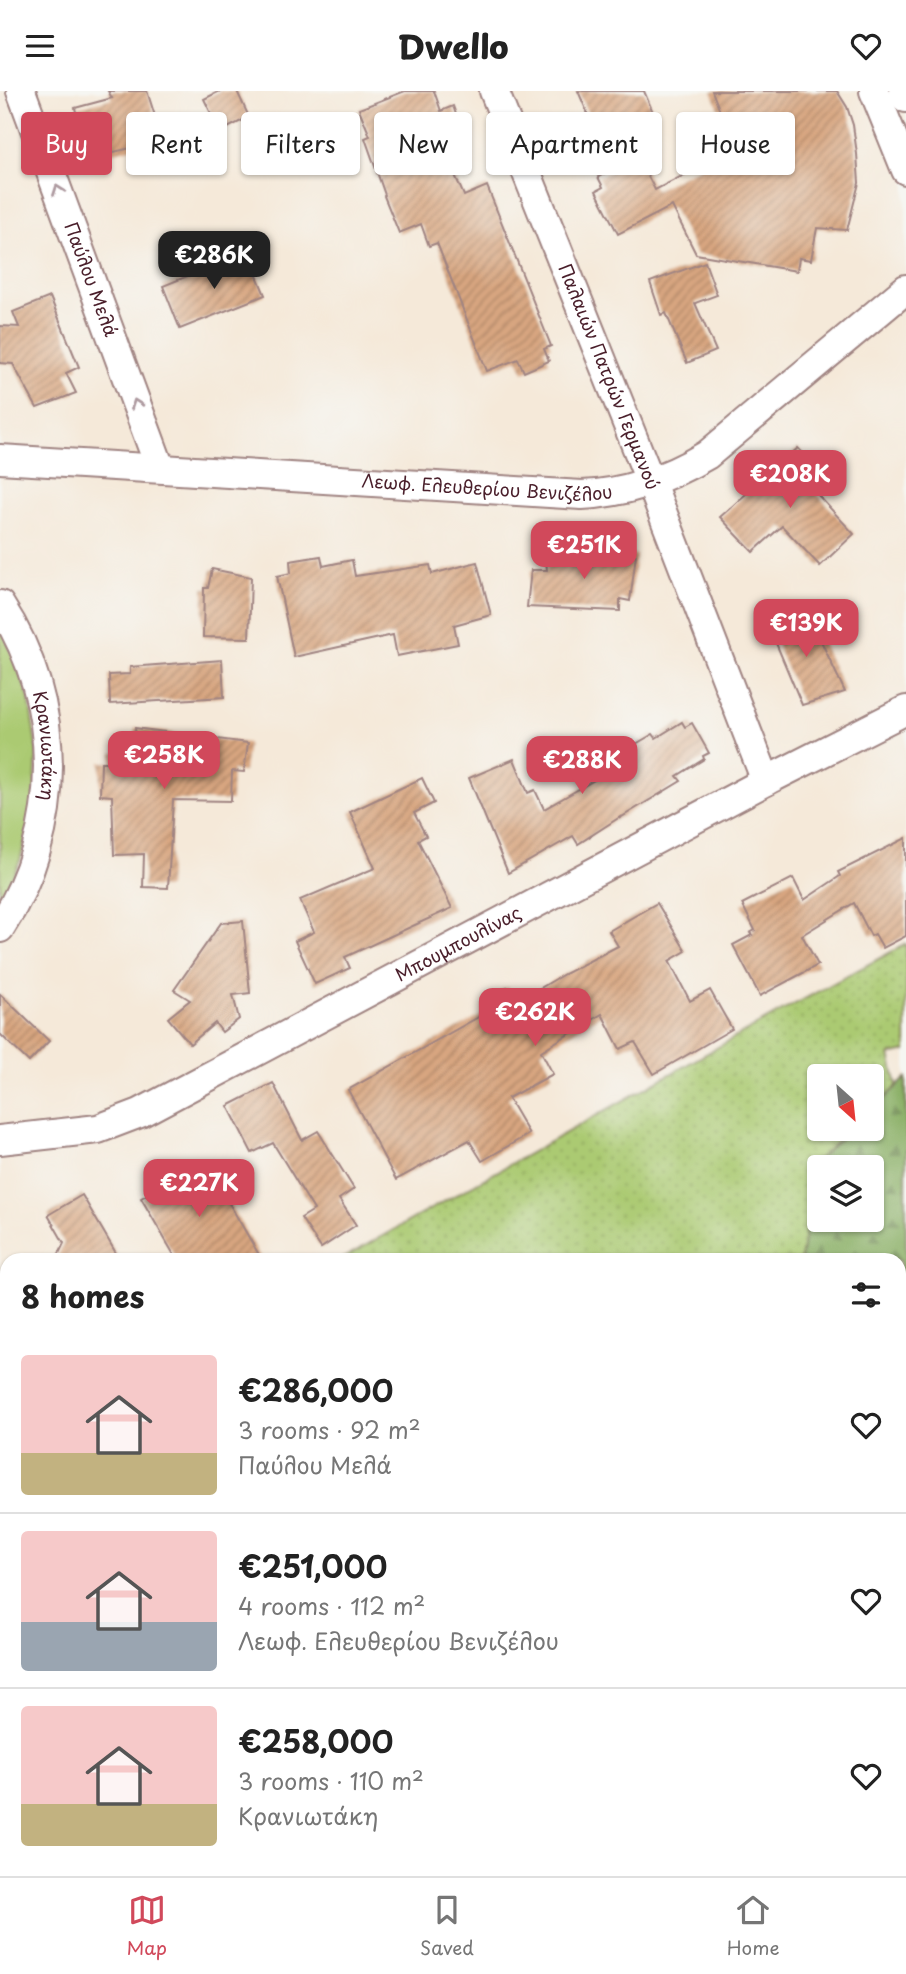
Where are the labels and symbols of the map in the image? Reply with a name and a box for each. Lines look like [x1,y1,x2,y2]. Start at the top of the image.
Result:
one-way arrow [52,185,66,197]
street label: Παύλου Μελά [58,218,125,340]
pin: €286K [165,231,263,291]
street label: Παλαιών Πατρών Γερμανού [553,259,667,493]
one-way arrow [130,398,144,410]
pin: €208K [741,451,839,510]
street label: Λεωφ. Ελευθερίου Βενιζέλου [361,466,614,507]
pin: €251K [535,521,633,581]
pin: €139K [757,599,855,659]
street label: Κρανιωτάκη [27,688,63,802]
pin: €258K [115,731,213,791]
pin: €288K [533,737,631,796]
street label: Μπουμπουλίνας [390,898,525,987]
pin: €262K [486,989,584,1048]
north arrow [807,1064,884,1141]
pin: €227K [150,1159,248,1219]

